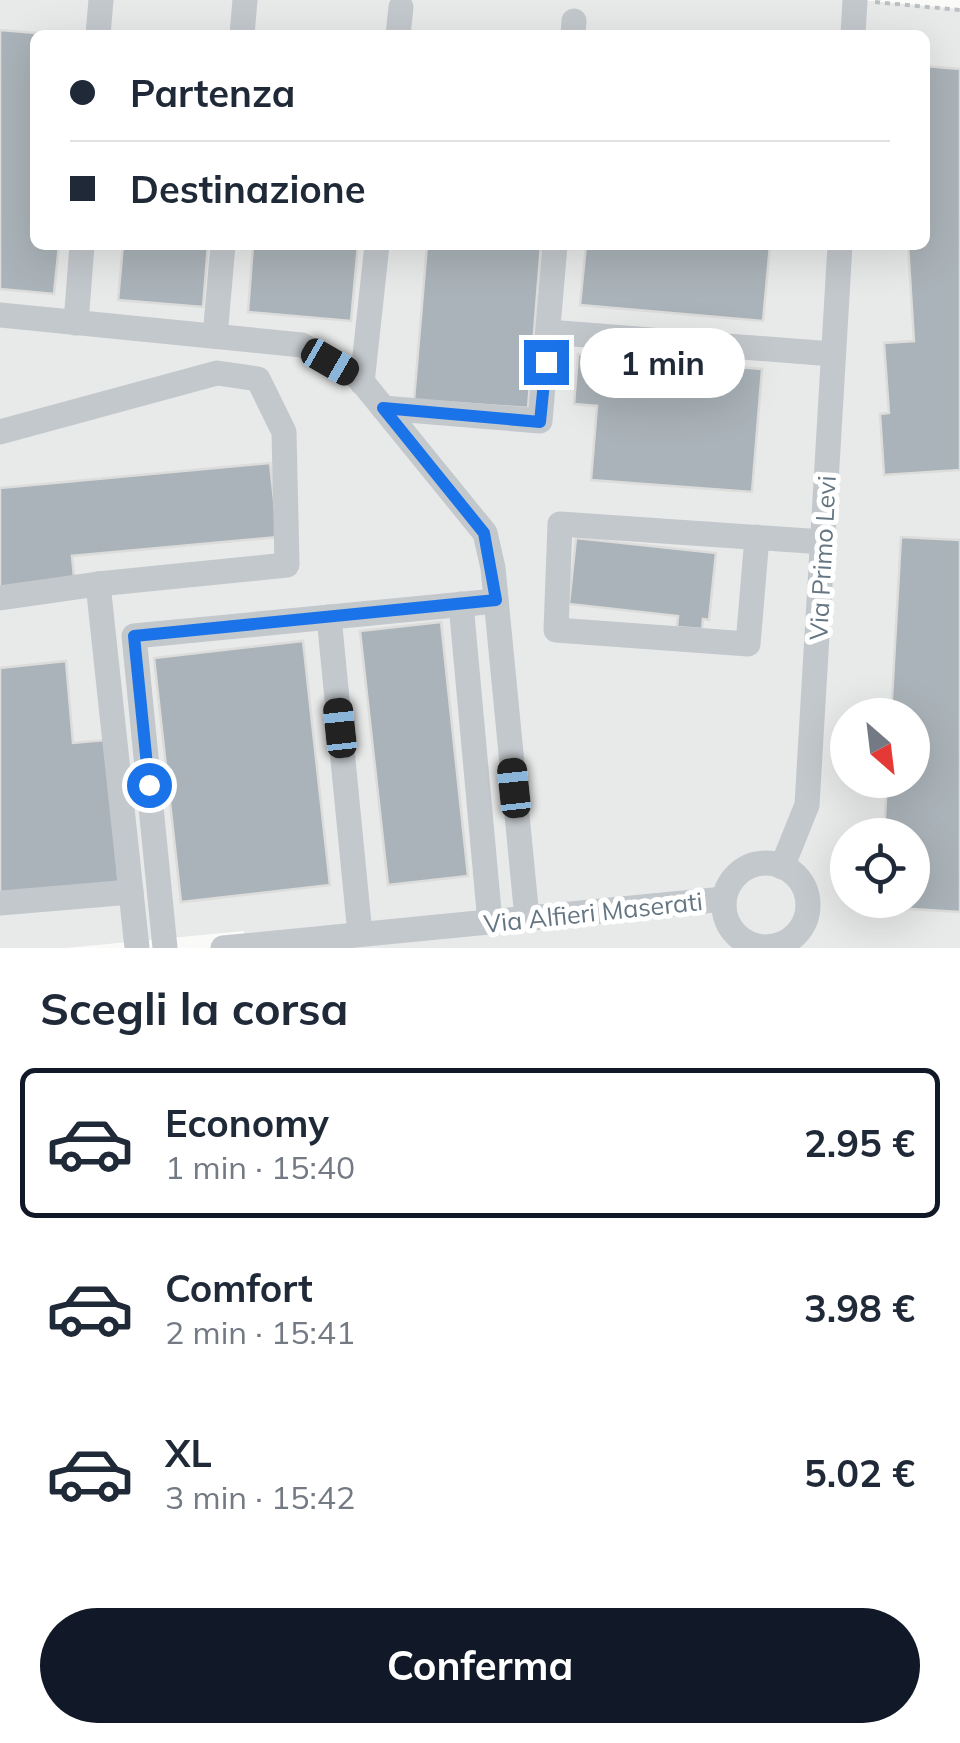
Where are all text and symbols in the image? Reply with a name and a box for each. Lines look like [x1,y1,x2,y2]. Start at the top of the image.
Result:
text: Partenza [130,69,295,117]
text: Destinazione [130,165,366,213]
callout: 1 min [581,327,746,397]
car [297,334,363,390]
route end [524,340,569,385]
text: 1 min [620,343,705,383]
street label: Via Primo Levi [802,475,842,641]
car [322,697,358,759]
north arrow [830,698,930,798]
map controls [830,698,930,918]
car [496,757,532,819]
route start [127,763,172,808]
button: locate [830,818,930,918]
street label: Via Alfieri Maserati [482,885,704,939]
text: Scegli la corsa [40,980,348,1036]
icon: car [45,1098,135,1188]
text: Economy [165,1099,329,1147]
text: 2.95 € [804,1119,915,1167]
text: 1 min · 15:40 [165,1147,355,1187]
icon: car [45,1263,135,1353]
text: Comfort [165,1264,313,1312]
text: 3.98 € [804,1284,915,1332]
text: 2 min · 15:41 [165,1312,355,1352]
icon: car [45,1428,135,1518]
text: XL [165,1429,212,1477]
text: 5.02 € [804,1449,915,1497]
text: 3 min · 15:42 [165,1477,355,1517]
button: Conferma [40,1608,920,1723]

